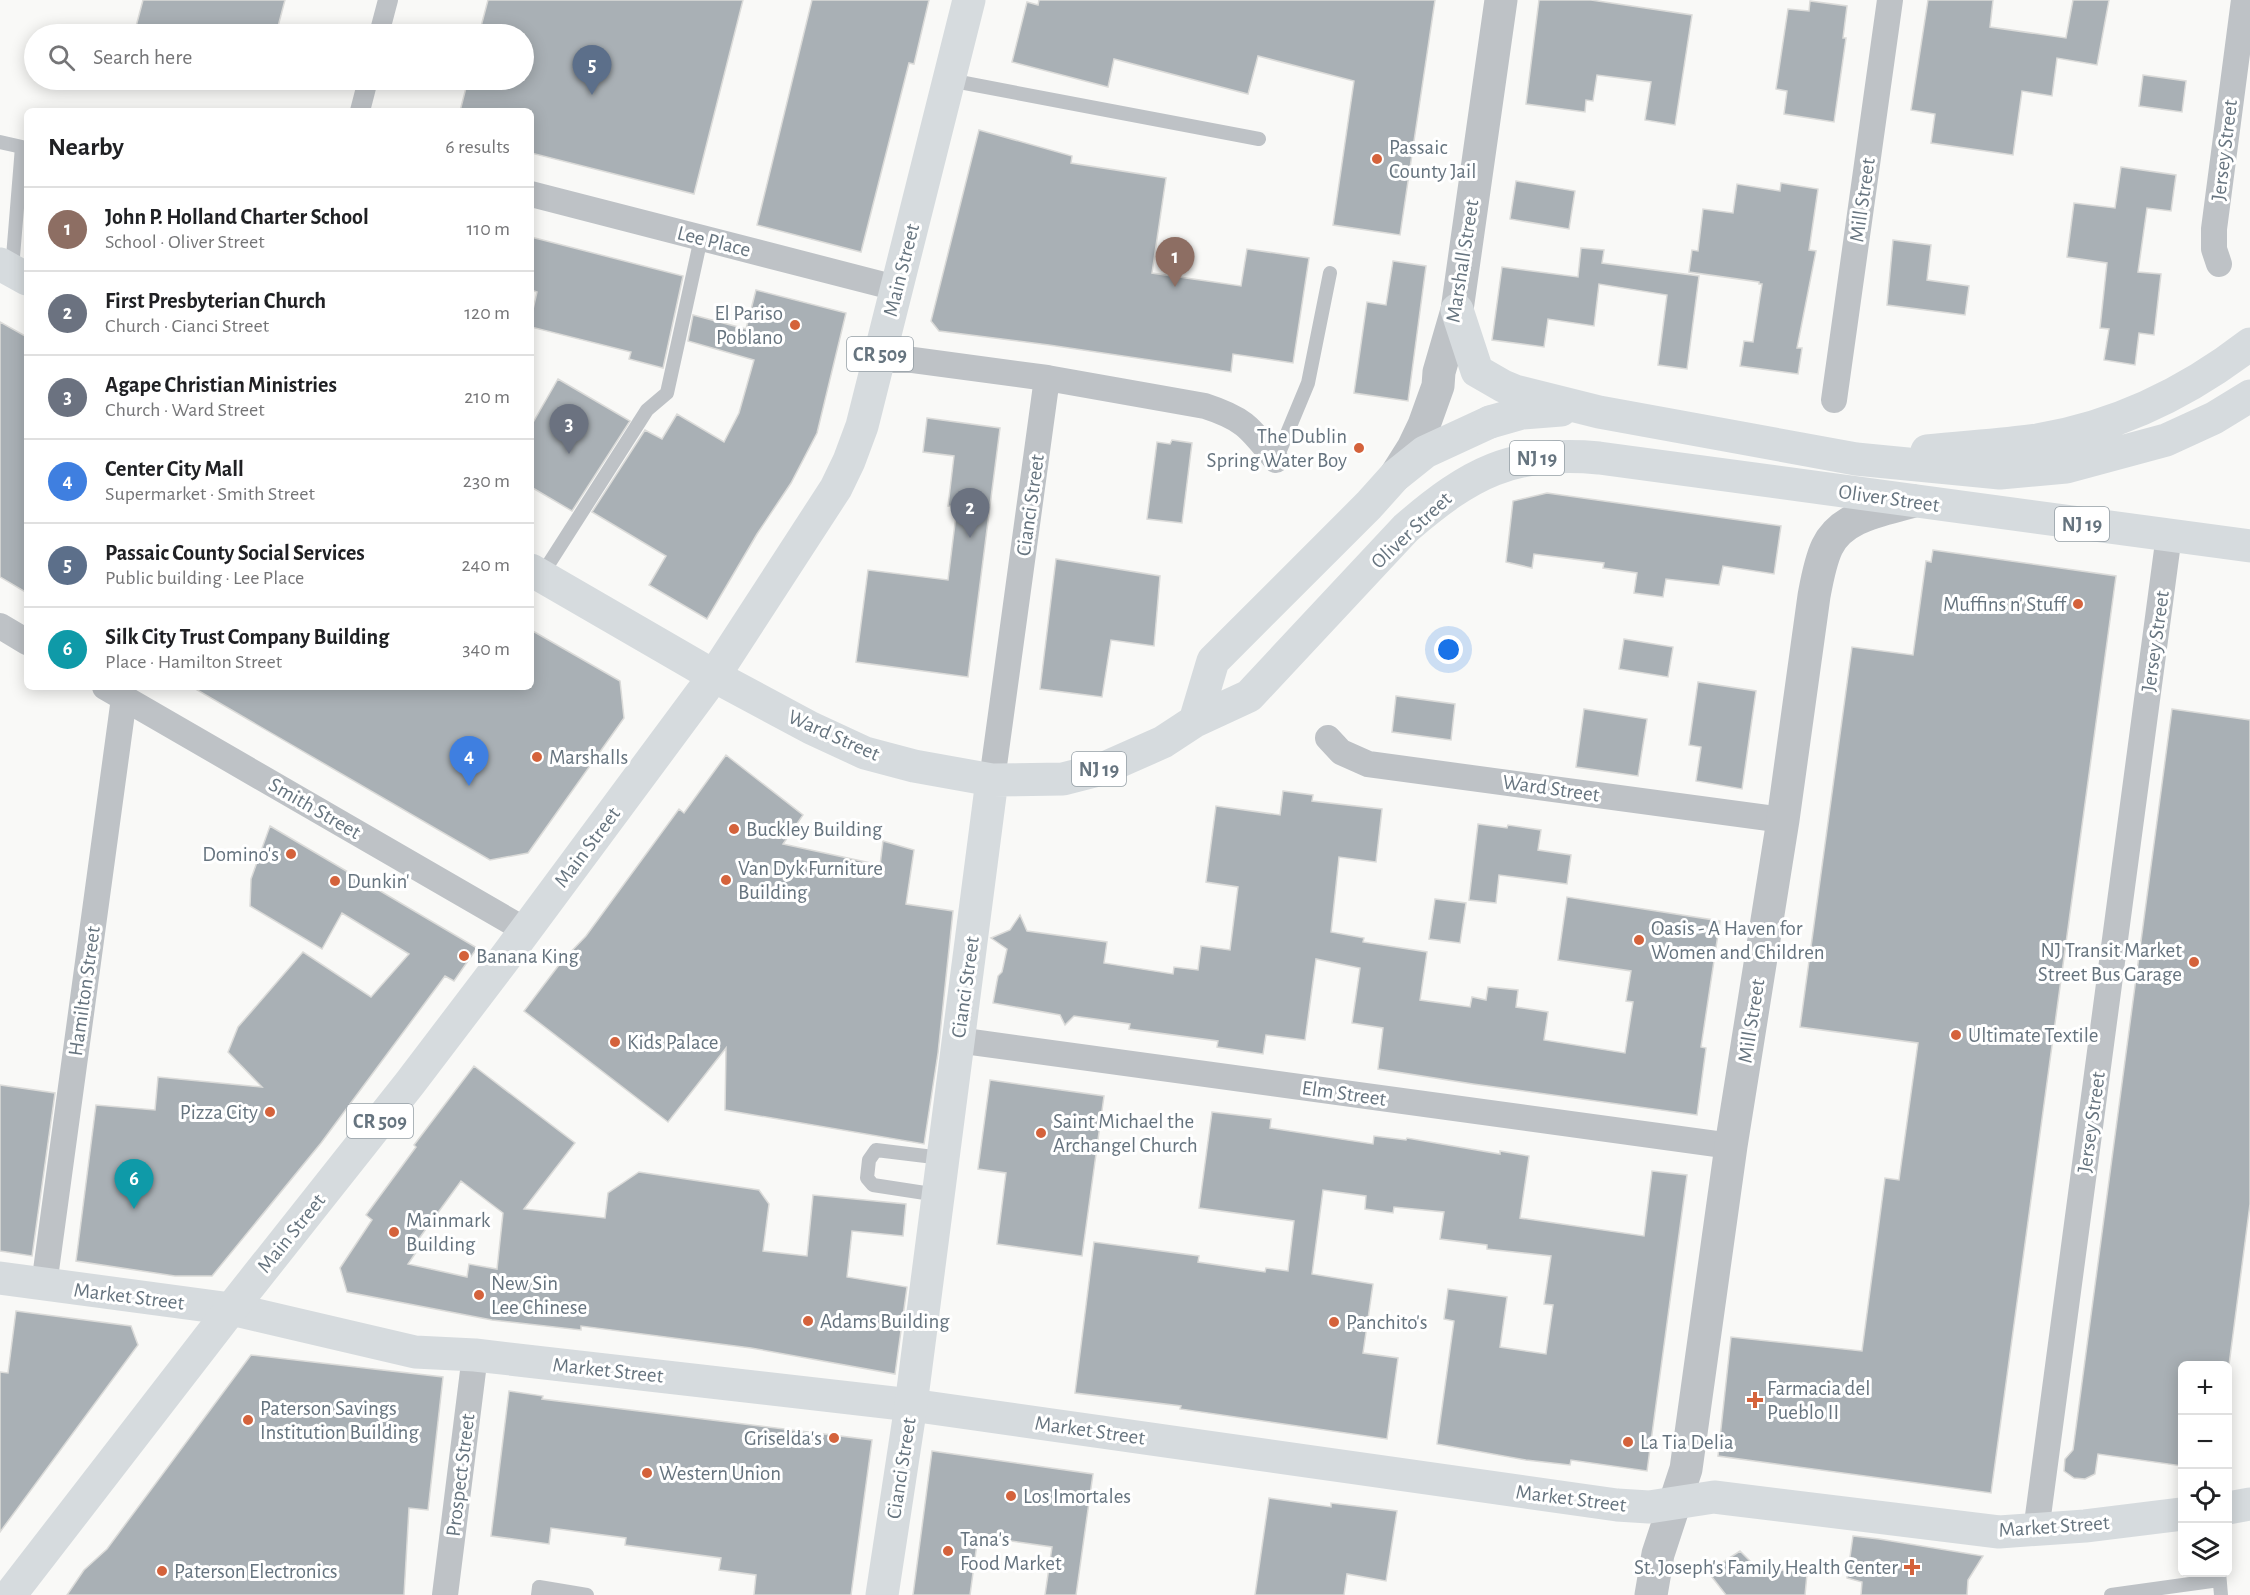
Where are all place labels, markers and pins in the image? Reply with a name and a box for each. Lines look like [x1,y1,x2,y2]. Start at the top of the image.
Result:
pin: 5 [572,46,612,95]
place label: Passaic County Jail [1389,137,1476,182]
marker: Passaic County Jail [1370,152,1384,166]
pin: 1 [1156,238,1194,287]
place label: El Pariso Poblano [714,303,783,348]
marker: El Pariso Poblano [788,318,802,332]
pin: 3 [550,404,588,454]
place label: The Dublin Spring Water Boy [1207,426,1347,471]
marker: The Dublin Spring Water Boy [1352,441,1366,455]
pin: 2 [950,488,990,538]
place label: Muffins n' Stuff [1943,594,2068,615]
marker: Muffins n' Stuff [2071,597,2085,611]
pin: 4 [450,736,488,786]
place label: Marshalls [549,747,628,768]
marker: Marshalls [530,750,544,764]
place label: Buckley Building [746,819,883,840]
marker: Buckley Building [727,822,741,836]
place label: Domino's [202,844,279,865]
marker: Domino's [284,847,298,861]
place label: Van Dyk Furniture Building [738,858,883,903]
place label: Dunkin' [347,871,410,892]
marker: Van Dyk Furniture Building [719,873,733,887]
marker: Dunkin' [328,874,342,888]
place label: Oasis - A Haven for Women and Children [1651,918,1825,963]
marker: Oasis - A Haven for Women and Children [1632,933,1646,947]
place label: NJ Transit Market Street Bus Garage [2038,940,2182,985]
place label: Banana King [476,946,580,967]
marker: Banana King [457,949,471,963]
marker: NJ Transit Market Street Bus Garage [2187,955,2201,969]
place label: Ultimate Textile [1968,1025,2099,1046]
marker: Ultimate Textile [1949,1028,1963,1042]
place label: Kids Palace [627,1032,718,1053]
marker: Kids Palace [608,1035,622,1049]
place label: Pizza City [180,1102,258,1123]
marker: Pizza City [263,1105,277,1119]
place label: Saint Michael the Archangel Church [1053,1111,1198,1156]
marker: Saint Michael the Archangel Church [1034,1126,1048,1140]
pin: 6 [114,1160,154,1209]
place label: Mainmark Building [406,1210,491,1255]
marker: Mainmark Building [387,1225,401,1239]
place label: New Sin Lee Chinese [491,1273,587,1318]
marker: New Sin Lee Chinese [472,1288,486,1302]
place label: Adams Building [820,1311,950,1332]
place label: Panchito's [1346,1312,1428,1333]
marker: Adams Building [801,1314,815,1328]
marker: Panchito's [1327,1315,1341,1329]
place label: Farmacia del Pueblo II [1767,1378,1870,1423]
marker: Farmacia del Pueblo II [1748,1393,1762,1407]
place label: Paterson Savings Institution Building [260,1398,419,1443]
marker: Paterson Savings Institution Building [241,1413,255,1427]
place label: Griselda's [744,1428,822,1449]
marker: Griselda's [827,1431,841,1445]
place label: La Tia Delia [1640,1432,1734,1453]
marker: La Tia Delia [1621,1435,1635,1449]
place label: Western Union [659,1463,781,1484]
marker: Western Union [640,1466,654,1480]
place label: Los Imortales [1023,1486,1131,1507]
marker: Los Imortales [1004,1489,1018,1503]
place label: Tana's Food Market [960,1529,1062,1574]
marker: Tana's Food Market [941,1544,955,1558]
place label: St. Joseph's Family Health Center [1634,1557,1898,1578]
marker: St. Joseph's Family Health Center [1903,1558,1921,1576]
place label: Paterson Electronics [174,1561,338,1582]
marker: Paterson Electronics [155,1564,169,1578]

